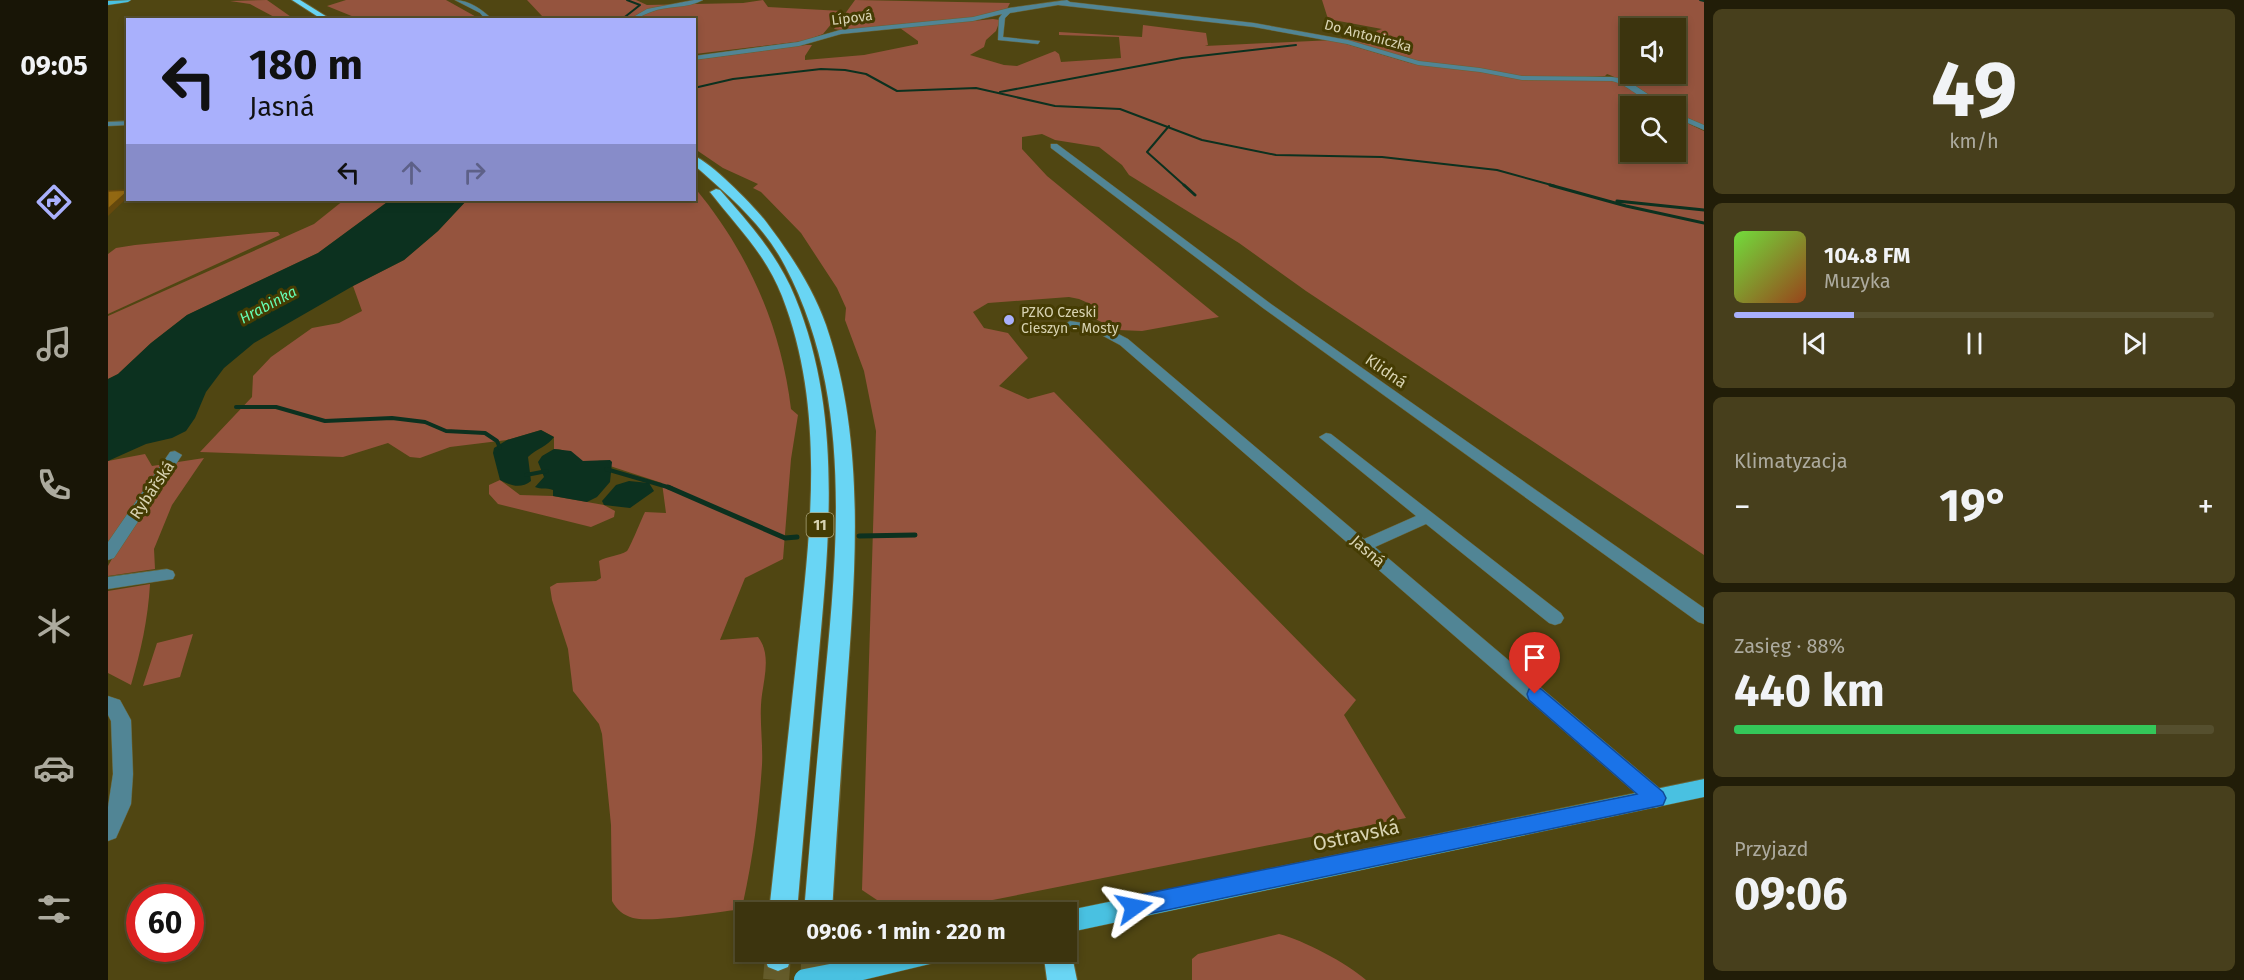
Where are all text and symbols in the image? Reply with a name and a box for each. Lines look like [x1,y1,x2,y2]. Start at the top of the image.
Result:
street label: Lípová [830,7,874,29]
street label: Do Antoniczka [1322,16,1414,56]
map controls [1620,18,1686,162]
button: sound [1620,18,1686,84]
text: 180 m [249,40,363,90]
icon: left [150,42,228,120]
text: 49 [1931,43,2017,137]
text: 09:05 [20,50,88,82]
text: Jasná [249,91,315,123]
button: search [1620,96,1686,162]
text: km/h [1949,129,1999,153]
icon: left [332,156,365,189]
icon: ahead [395,156,428,189]
icon: right [458,156,491,189]
icon: directions [33,181,75,223]
text: 104.8 FM [1824,242,1910,269]
text: Muzyka [1824,269,1891,293]
water label: Hrabinka [236,282,300,328]
place label: PZKO Czeski Cieszyn - Mosty [1021,304,1119,337]
marker: PZKO Czeski Cieszyn - Mosty [1002,313,1016,327]
icon: music [33,323,75,365]
icon: previous [1798,327,1831,360]
icon: pause [1958,327,1991,360]
icon: next [2118,327,2151,360]
street label: Klidná [1362,350,1410,392]
text: Klimatyzacja [1734,449,1848,473]
street label: Rybářská [126,457,178,523]
icon: phone [33,464,75,506]
text: 19° [1939,479,2009,533]
text: − [1734,487,1751,527]
text: + [2198,487,2214,527]
road number: 11 [806,513,834,537]
street label: Jasná [1347,531,1389,571]
icon: climate [33,605,75,647]
pin [1509,632,1560,694]
text: Zasięg · 88% [1734,634,1845,658]
icon: arrive [1518,641,1551,674]
text: 440 km [1734,664,1885,718]
icon: car [33,747,75,789]
street label: Ostravská [1311,814,1401,856]
text: Przyjazd [1734,837,1808,861]
text: 09:06 [1734,867,1848,921]
position arrow [1102,875,1166,939]
speed limit sign: 60 [126,884,204,962]
icon: filters [33,888,75,930]
text: 09:06 · 1 min · 220 m [806,918,1006,945]

